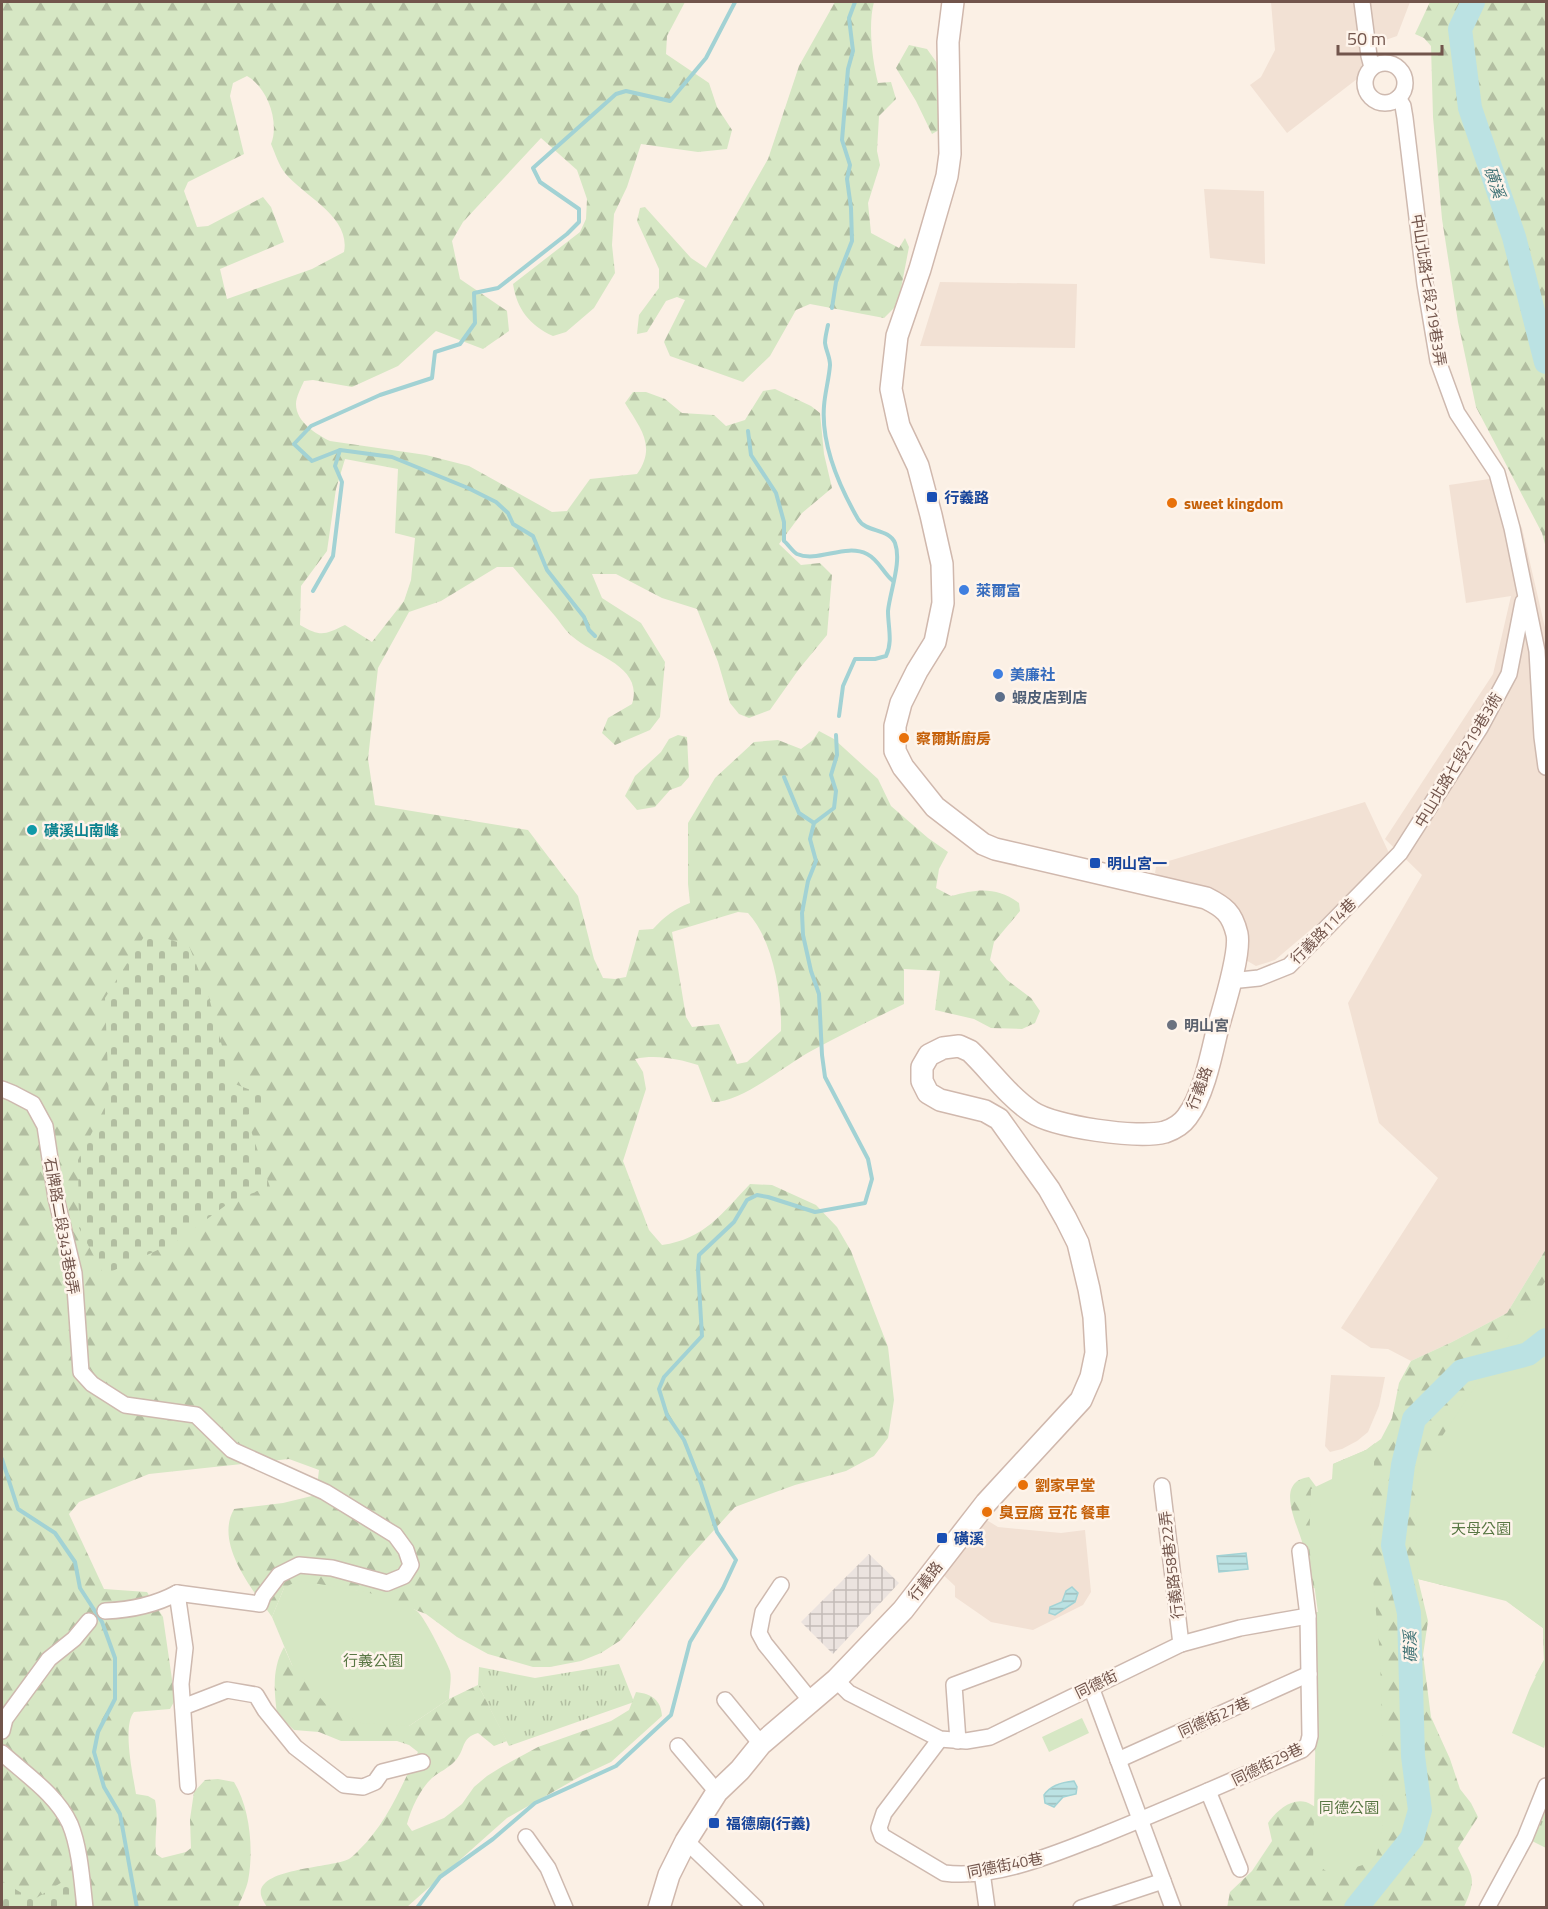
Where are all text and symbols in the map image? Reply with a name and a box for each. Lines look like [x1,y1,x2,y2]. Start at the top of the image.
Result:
scale bar [1338,18,1442,56]
text: 50 m [1347,25,1386,52]
water label: 磺溪 [1478,163,1512,203]
street label: 中山北路七段219巷3弄 [1406,212,1452,368]
place label: 行義路 [944,486,989,509]
marker: 行義路 [925,490,939,504]
place label: sweet kingdom [1184,492,1283,515]
marker: sweet kingdom [1165,496,1179,510]
place label: 萊爾富 [976,579,1021,602]
marker: 萊爾富 [957,583,971,597]
place label: 美廉社 [1010,663,1055,686]
marker: 美廉社 [991,667,1005,681]
place label: 蝦皮店到店 [1012,686,1087,709]
street label: 中山北路七段219巷3衖 [1409,688,1507,832]
marker: 蝦皮店到店 [993,690,1007,704]
place label: 察爾斯廚房 [916,727,991,750]
marker: 察爾斯廚房 [897,731,911,745]
place label: 磺溪山南峰 [44,819,119,842]
marker: 磺溪山南峰 [25,823,39,837]
place label: 明山宮一 [1107,852,1167,875]
marker: 明山宮一 [1088,856,1102,870]
street label: 行義路114巷 [1285,893,1361,969]
place label: 明山宮 [1184,1014,1229,1037]
marker: 明山宮 [1165,1018,1179,1032]
street label: 行義路 [1180,1063,1218,1113]
street label: 石牌路二段343巷8弄 [39,1156,85,1296]
place label: 劉家早堂 [1035,1474,1095,1497]
marker: 劉家早堂 [1016,1478,1030,1492]
place label: 臭豆腐 豆花 餐車 [999,1501,1111,1524]
marker: 臭豆腐 豆花 餐車 [980,1505,994,1519]
street label: 行義路58巷22弄 [1153,1510,1189,1620]
park label: 天母公園 [1451,1517,1511,1540]
place label: 磺溪 [954,1527,984,1550]
marker: 磺溪 [935,1531,949,1545]
street label: 行義路 [902,1556,948,1606]
water label: 磺溪 [1397,1629,1423,1663]
park label: 行義公園 [343,1649,403,1672]
street label: 同德街 [1071,1664,1121,1704]
street label: 同德街27巷 [1174,1691,1254,1743]
street label: 同德街29巷 [1227,1737,1307,1791]
park label: 同德公園 [1319,1796,1379,1819]
place label: 福德廟(行義) [726,1812,811,1835]
marker: 福德廟(行義) [707,1816,721,1830]
street label: 同德街40巷 [965,1846,1045,1884]

